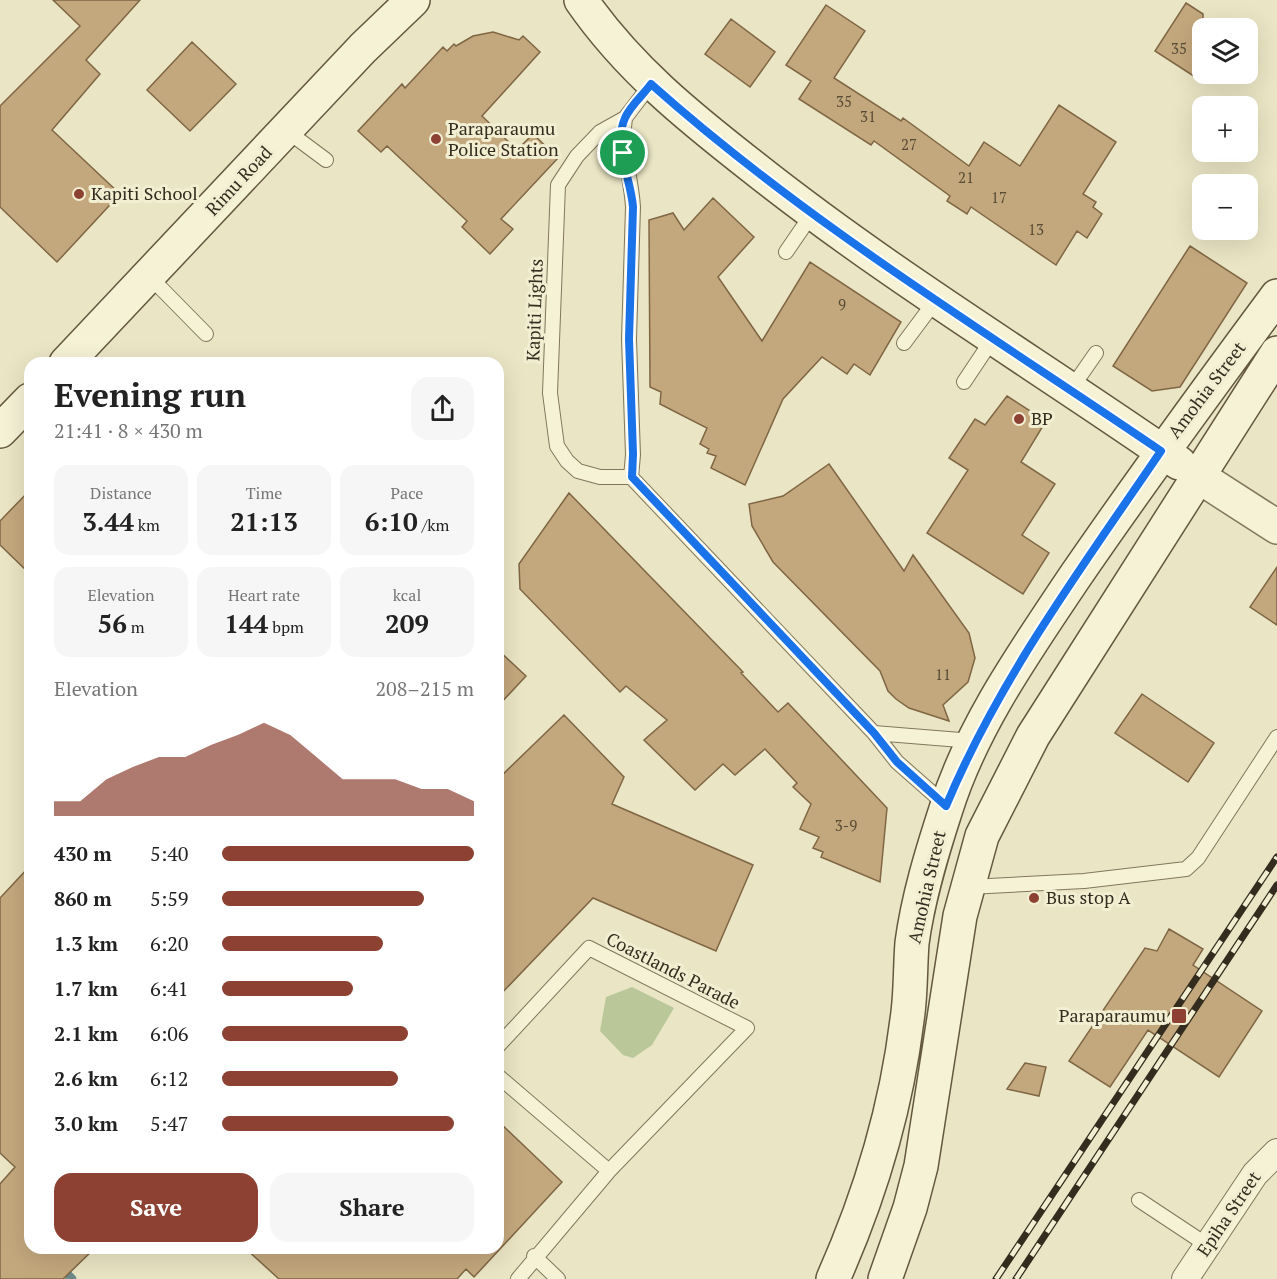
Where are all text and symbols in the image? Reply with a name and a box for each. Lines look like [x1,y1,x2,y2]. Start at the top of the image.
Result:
map controls [1192,18,1258,240]
button: layers [1192,18,1258,84]
house number: 35 [1171,38,1187,58]
house number: 35 [836,91,852,111]
button: + [1192,96,1258,162]
house number: 31 [860,106,876,126]
place label: Paraparaumu Police Station [448,116,559,161]
pin [597,127,648,178]
marker: Paraparaumu Police Station [429,132,443,146]
house number: 27 [901,134,917,154]
icon: arrive [606,136,639,169]
street label: Rimu Road [200,140,277,220]
house number: 21 [958,167,974,187]
button: − [1192,174,1258,240]
place label: Kapiti School [91,181,198,205]
marker: Kapiti School [72,187,86,201]
house number: 17 [991,187,1007,207]
house number: 13 [1028,219,1044,239]
street label: Kapiti Lights [520,258,548,362]
house number: 9 [838,294,846,314]
street label: Amohia Street [1162,336,1251,443]
text: Evening run [54,373,246,416]
button: share [411,377,474,440]
place label: BP [1031,406,1053,430]
marker: BP [1012,412,1026,426]
text: 21:41 · 8 × 430 m [54,417,203,444]
text: Distance [90,482,152,504]
text: Time [246,482,282,504]
text: Pace [391,482,423,504]
text: 3.44 [82,504,134,538]
text: 21:13 [230,504,298,538]
text: 6:10 [365,504,418,538]
text: km [134,514,160,536]
text: /km [418,514,449,536]
text: Elevation [87,584,155,606]
text: Heart rate [228,584,300,606]
text: kcal [393,584,421,606]
text: 56 [97,606,127,640]
text: 144 [224,606,268,640]
text: 209 [385,606,429,640]
text: m [127,616,145,638]
text: bpm [268,616,304,638]
house number: 11 [935,664,951,684]
text: Elevation [54,675,138,702]
text: 208–215 m [375,675,474,702]
house number: 3-9 [835,815,857,835]
street label: Amohia Street [901,828,951,946]
text: 430 m [54,840,112,867]
text: 5:40 [150,840,189,867]
text: 860 m [54,885,112,912]
text: 5:59 [150,885,189,912]
place label: Bus stop A [1046,885,1131,909]
marker: Bus stop A [1027,891,1041,905]
street label: Coastlands Parade [603,926,744,1014]
text: 1.3 km [54,930,118,957]
text: 6:20 [150,930,189,957]
text: 1.7 km [54,975,118,1002]
text: 6:41 [150,975,189,1002]
place label: Paraparaumu [1059,1003,1166,1027]
marker: Paraparaumu [1170,1007,1188,1025]
text: 2.1 km [54,1020,118,1047]
text: 6:06 [150,1020,189,1047]
text: 2.6 km [54,1065,118,1092]
text: 6:12 [150,1065,189,1092]
text: 3.0 km [54,1110,118,1137]
text: 5:47 [150,1110,189,1137]
street label: Epiha Street [1191,1166,1266,1261]
button: Save [54,1173,258,1242]
button: Share [270,1173,474,1242]

